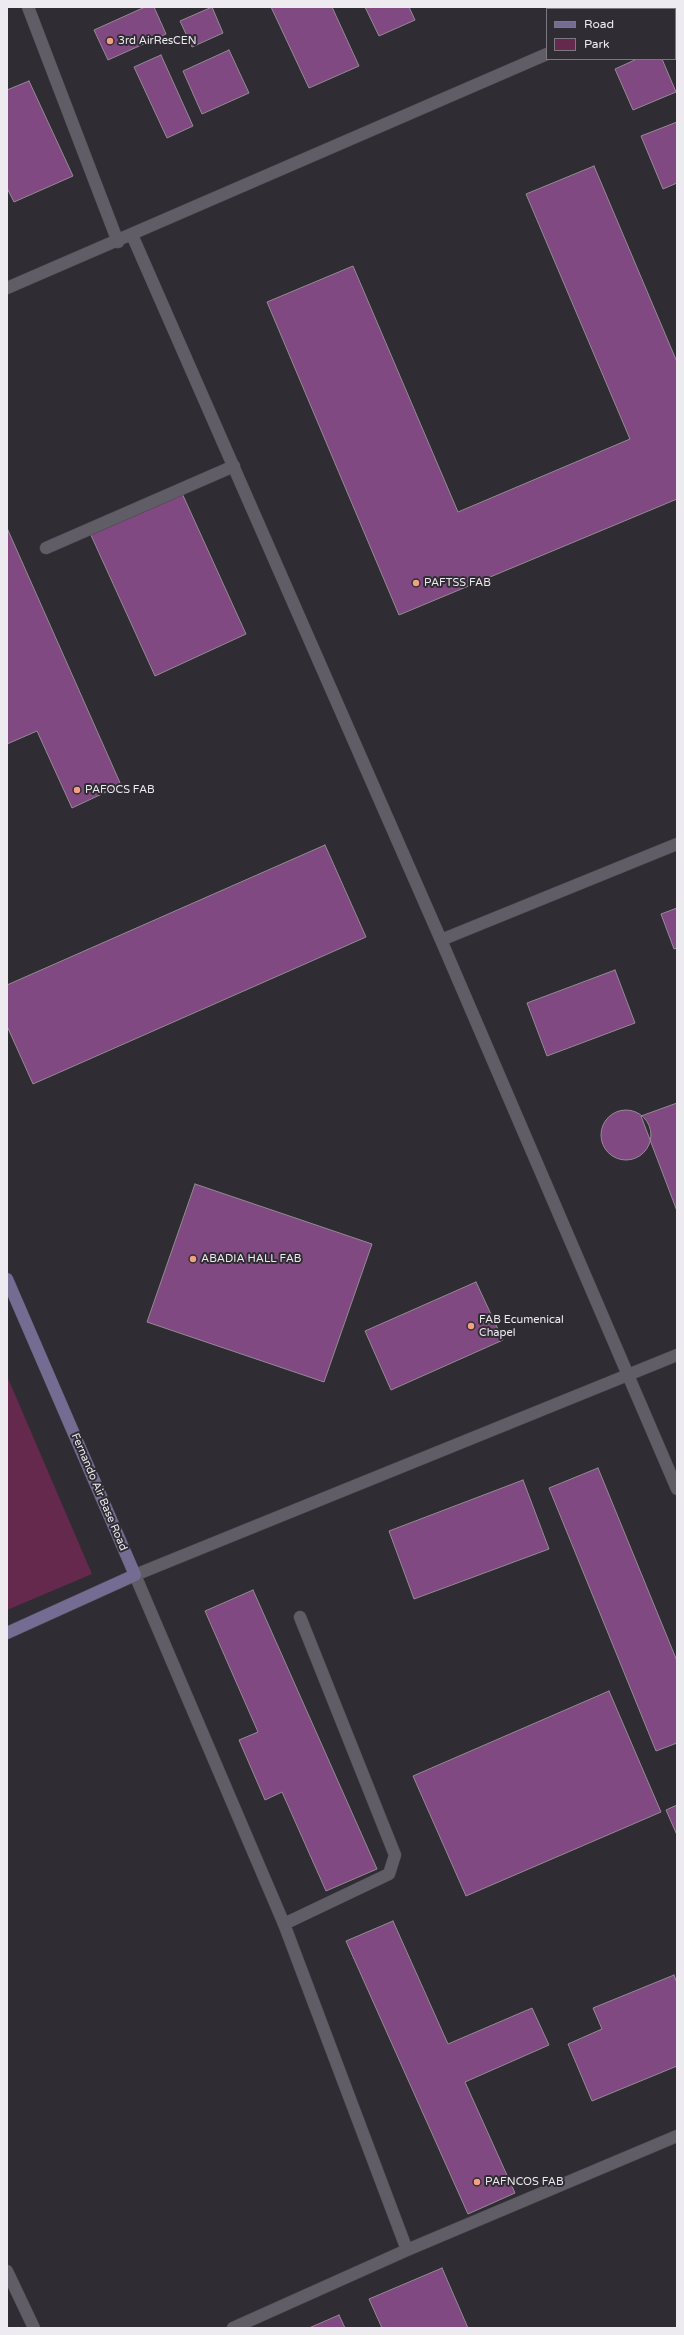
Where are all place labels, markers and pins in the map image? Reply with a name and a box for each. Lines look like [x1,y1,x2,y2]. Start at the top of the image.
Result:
place label: 3rd AirResCEN [118,34,197,48]
marker: 3rd AirResCEN [105,36,115,46]
place label: PAFTSS FAB [424,576,491,590]
marker: PAFTSS FAB [411,578,421,588]
place label: PAFOCS FAB [85,783,155,797]
marker: PAFOCS FAB [72,785,82,795]
place label: ABADIA HALL FAB [201,1252,301,1266]
marker: ABADIA HALL FAB [188,1254,198,1264]
place label: FAB Ecumenical Chapel [479,1313,564,1339]
marker: FAB Ecumenical Chapel [466,1321,476,1331]
place label: PAFNCOS FAB [485,2175,564,2189]
marker: PAFNCOS FAB [472,2177,482,2187]

